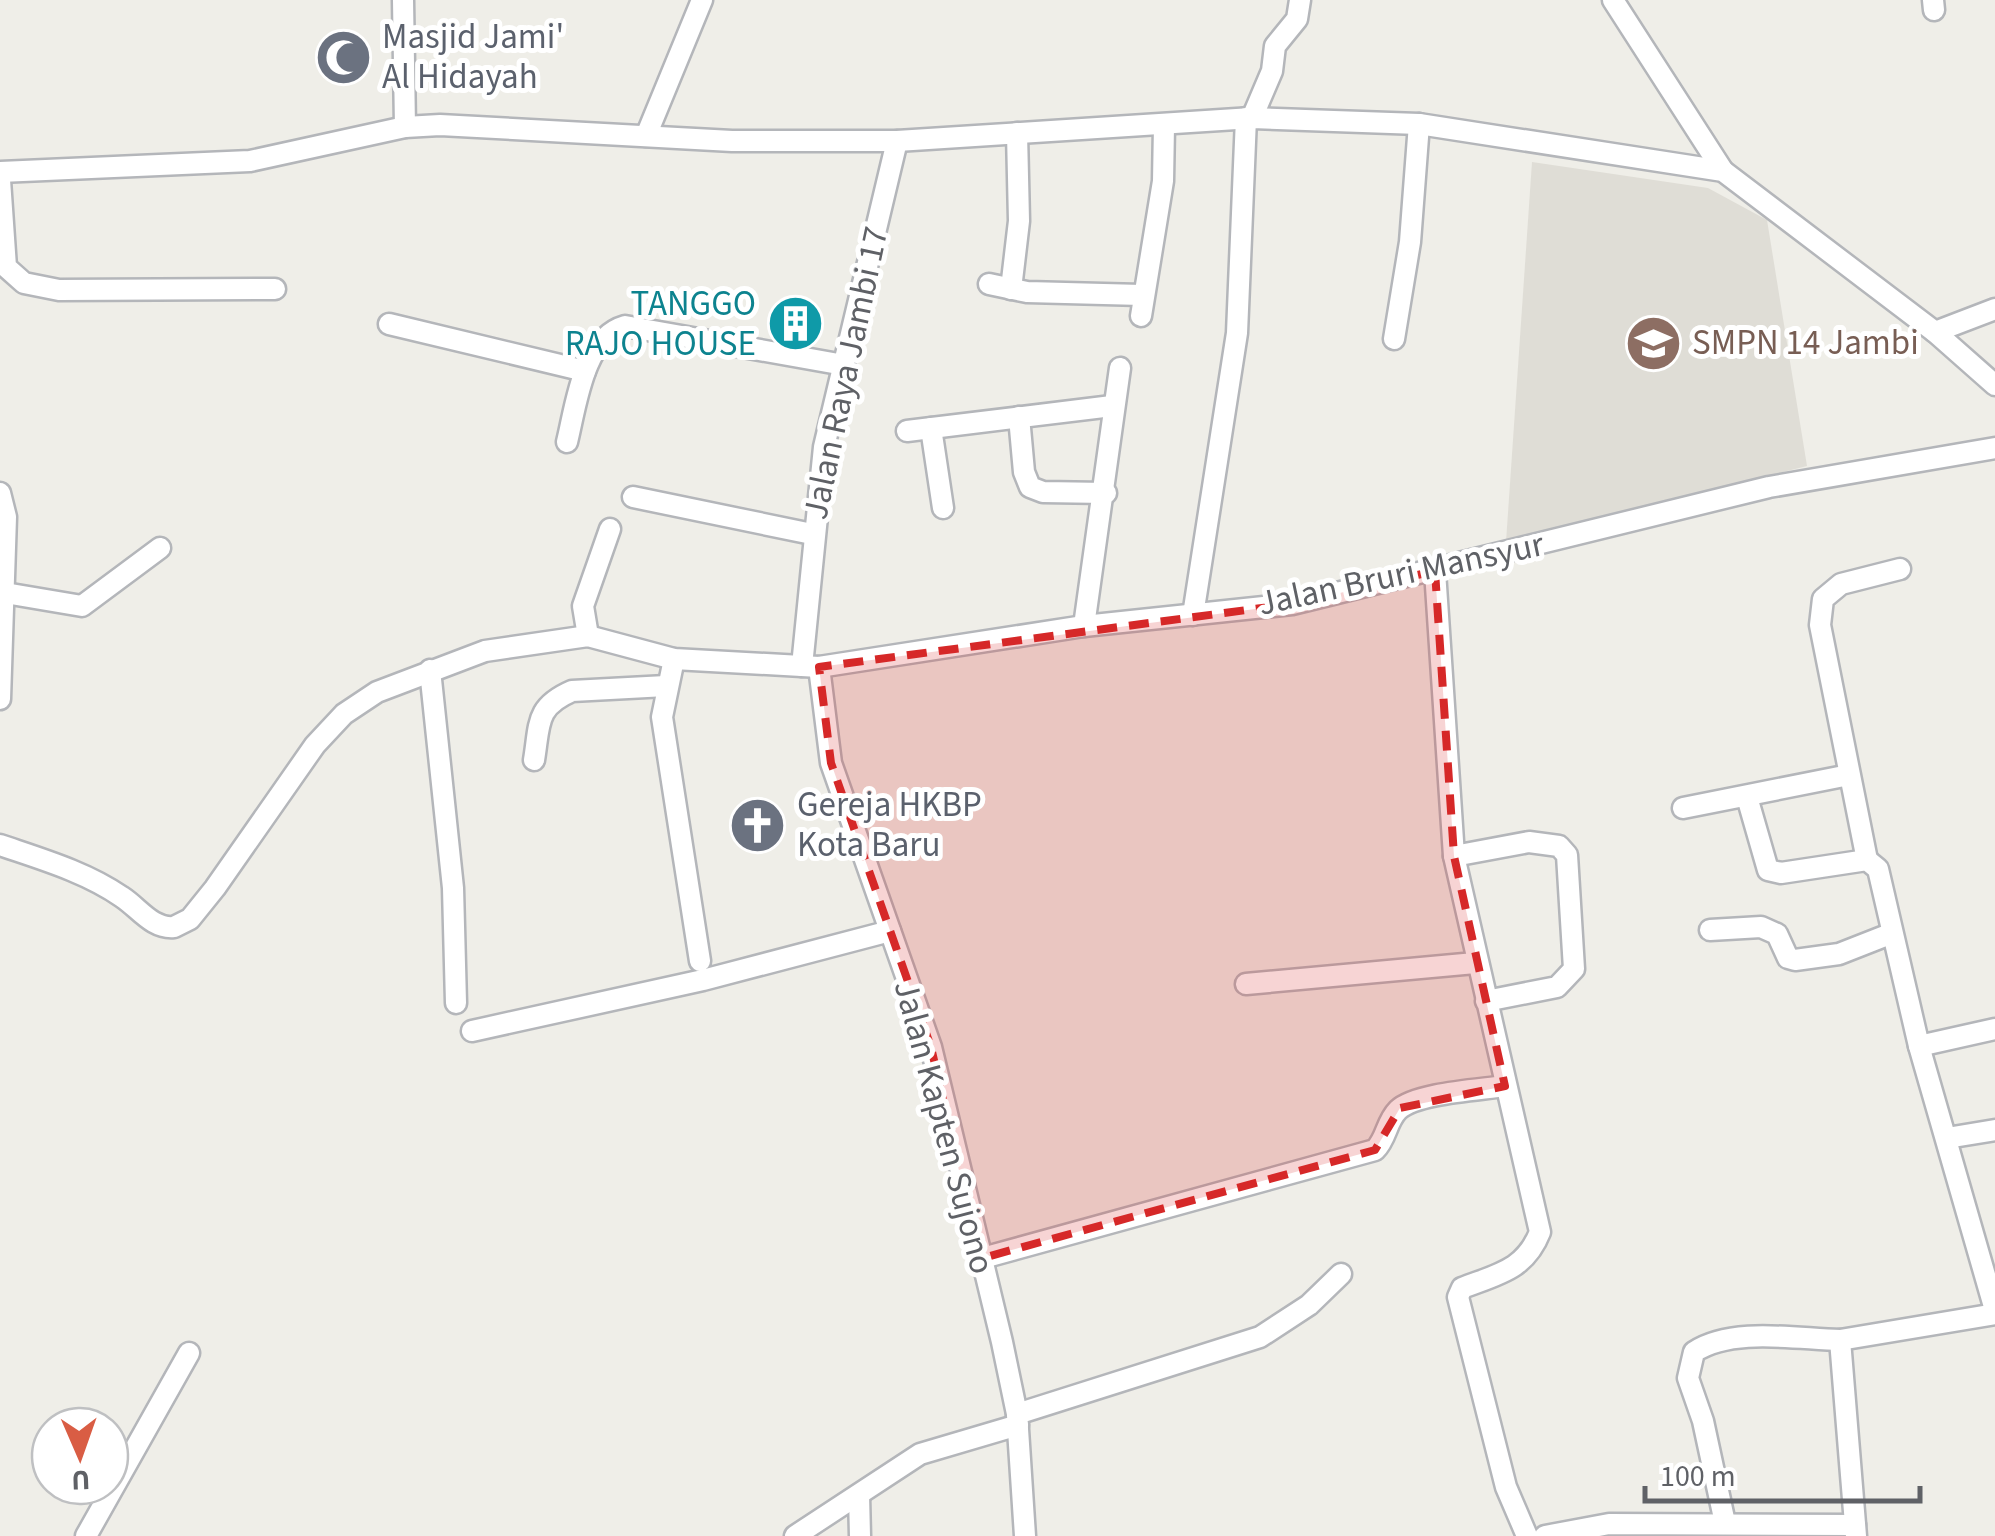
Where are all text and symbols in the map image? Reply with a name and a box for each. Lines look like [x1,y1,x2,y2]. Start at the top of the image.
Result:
place label: Masjid Jami' Al Hidayah [382,12,564,102]
mosque icon: Masjid Jami' Al Hidayah [313,27,373,87]
street label: Jalan Raya Jambi 17 [791,222,901,524]
place label: TANGGO RAJO HOUSE [565,279,756,369]
building icon: TANGGO RAJO HOUSE [765,294,825,354]
school or university icon: SMPN 14 Jambi [1623,313,1683,373]
place label: SMPN 14 Jambi [1692,318,1919,368]
street label: Jalan Bruri Mansyur [1253,519,1549,629]
place label: Gereja HKBP Kota Baru [797,780,982,870]
church icon: Gereja HKBP Kota Baru [728,795,788,855]
street label: Jalan Kapten Sujono [881,975,1007,1279]
north arrow [30,1406,130,1506]
scale bar [1645,1441,1920,1503]
text: 100 m [1660,1455,1736,1498]
text: U [71,1460,91,1500]

